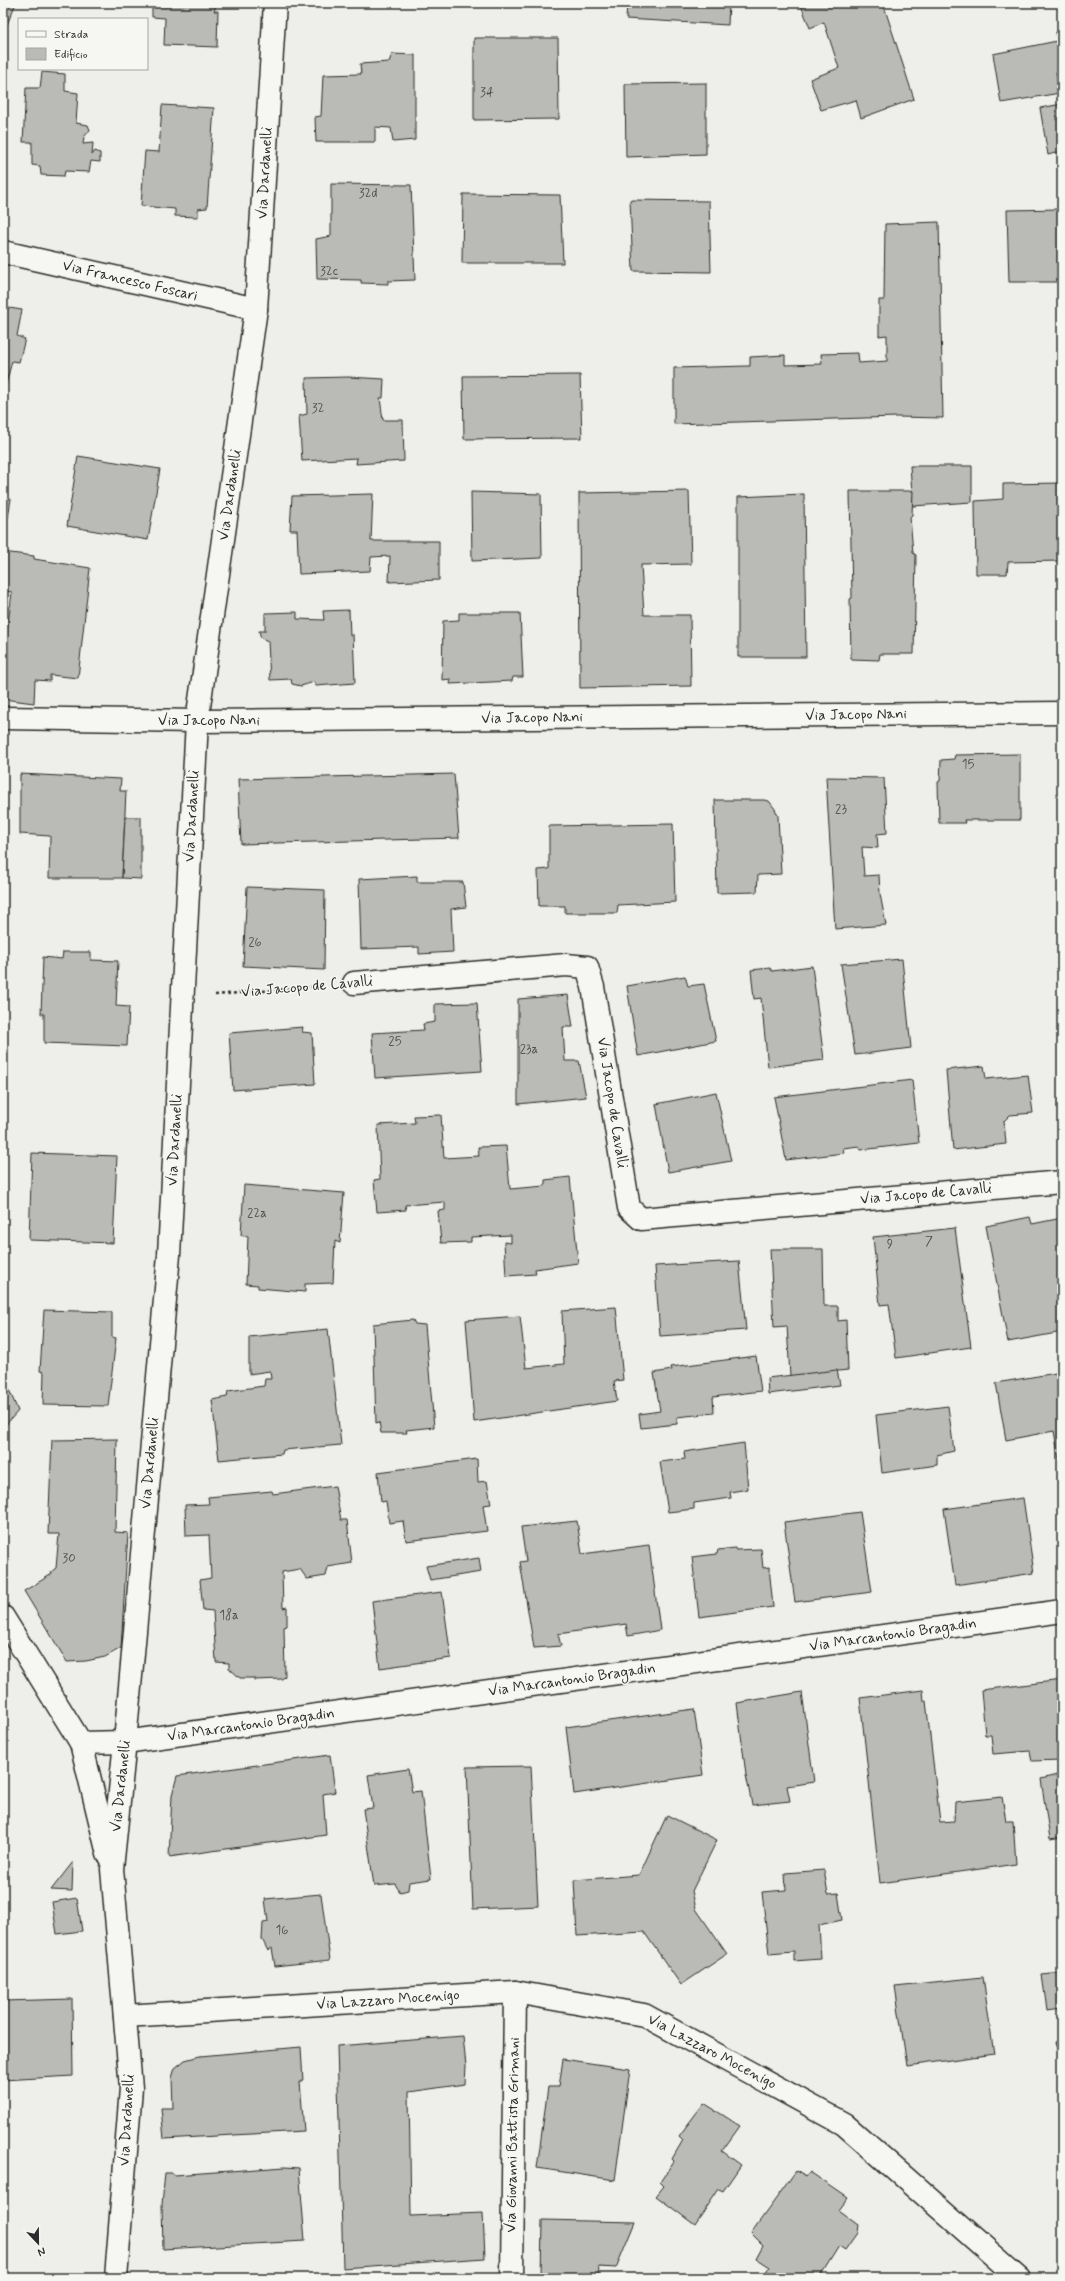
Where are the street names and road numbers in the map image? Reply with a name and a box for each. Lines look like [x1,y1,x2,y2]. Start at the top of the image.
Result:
street label: Via Dardanelli [253,126,277,219]
street label: Via Francesco Foscari [60,256,200,306]
street label: Via Dardanelli [214,448,246,542]
street label: Via Jacopo Nani [805,704,907,726]
street label: Via Jacopo Nani [481,707,583,729]
street label: Via Jacopo Nani [158,711,260,731]
street label: Via Dardanelli [180,769,204,862]
street label: Via Jacopo de Cavalli [240,971,374,1003]
street label: Via Jacopo de Cavalli [592,1036,632,1170]
street label: Via Dardanelli [163,1093,187,1186]
street label: Via Jacopo de Cavalli [859,1178,993,1210]
street label: Via Dardanelli [136,1416,164,1510]
street label: Via Marcantonio Bragadin [808,1613,978,1658]
street label: Via Marcantonio Bragadin [487,1658,657,1703]
street label: Via Marcantonio Bragadin [166,1703,336,1748]
street label: Via Dardanelli [106,1739,136,1833]
street label: Via Lazzaro Mocenigo [316,1985,460,2015]
street label: Via Lazzaro Mocenigo [644,2010,780,2094]
street label: Via Giovanni Battista Grimani [501,2037,525,2233]
street label: Via Dardanelli [115,2073,139,2166]

